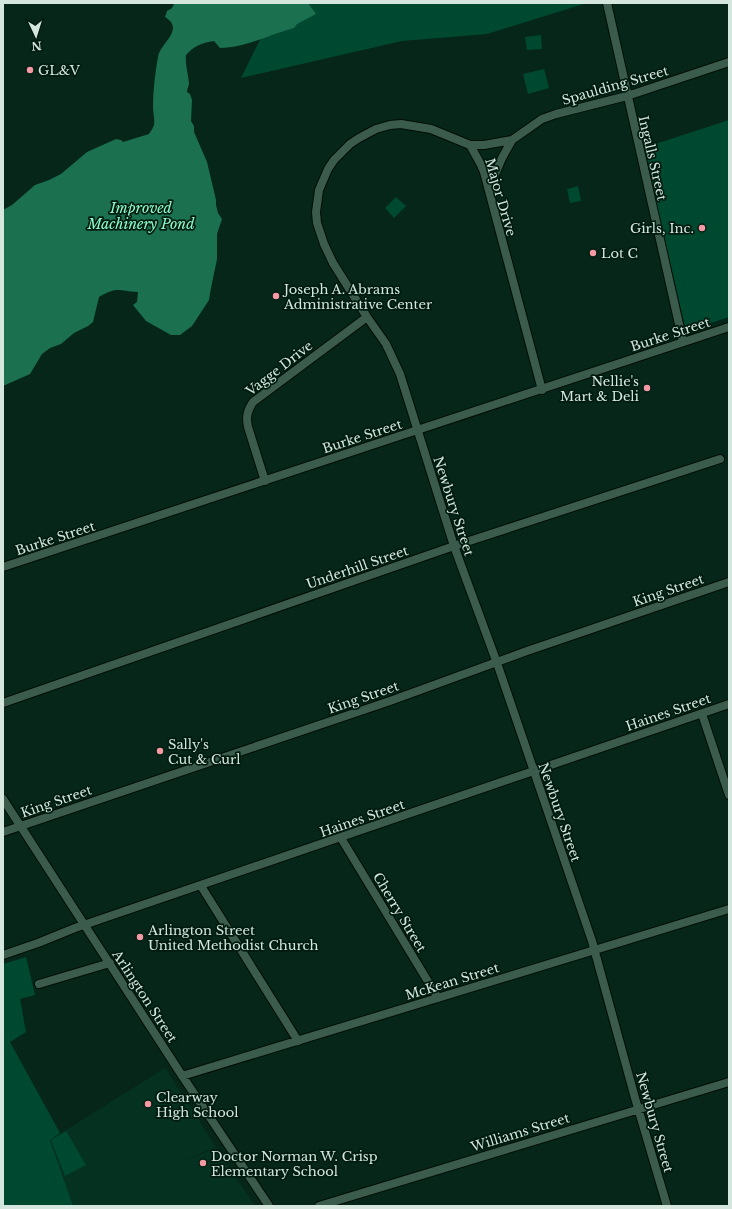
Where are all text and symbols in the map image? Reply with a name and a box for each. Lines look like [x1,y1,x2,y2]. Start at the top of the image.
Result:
north arrow [16,16,56,56]
text: N [30,39,42,53]
place label: GL&V [38,62,81,79]
street label: Spaulding Street [560,62,670,109]
marker: GL&V [25,65,35,75]
street label: Ingalls Street [634,114,671,202]
street label: Major Drive [481,156,520,238]
water label: Improved Machinery Pond [86,199,195,233]
place label: Girls, Inc. [630,220,694,237]
marker: Girls, Inc. [697,223,707,233]
place label: Lot C [601,245,638,262]
marker: Lot C [588,248,598,258]
place label: Joseph A. Abrams Administrative Center [282,281,433,313]
marker: Joseph A. Abrams Administrative Center [271,291,281,301]
street label: Burke Street [628,314,712,355]
street label: Vagge Drive [242,337,316,400]
place label: Nellie's Mart & Deli [560,373,640,405]
marker: Nellie's Mart & Deli [642,383,652,393]
street label: Burke Street [320,416,404,457]
street label: Newbury Street [429,454,478,558]
street label: Burke Street [13,518,97,559]
street label: Underhill Street [304,542,411,593]
street label: King Street [630,570,706,611]
street label: King Street [325,677,401,718]
street label: Haines Street [623,690,713,735]
place label: Sally's Cut & Curl [168,736,241,768]
marker: Sally's Cut & Curl [155,746,165,756]
street label: Newbury Street [535,760,584,864]
street label: King Street [18,781,94,822]
street label: Haines Street [317,796,407,841]
street label: Cherry Street [369,869,430,955]
place label: Arlington Street United Methodist Church [147,922,319,954]
marker: Arlington Street United Methodist Church [135,932,145,942]
street label: Arlington Street [108,946,181,1046]
street label: McKean Street [403,959,501,1004]
street label: Newbury Street [632,1070,677,1174]
place label: Clearway High School [156,1089,238,1121]
marker: Clearway High School [143,1099,153,1109]
street label: Williams Street [468,1109,572,1156]
place label: Doctor Norman W. Crisp Elementary School [211,1148,378,1180]
marker: Doctor Norman W. Crisp Elementary School [198,1158,208,1168]

